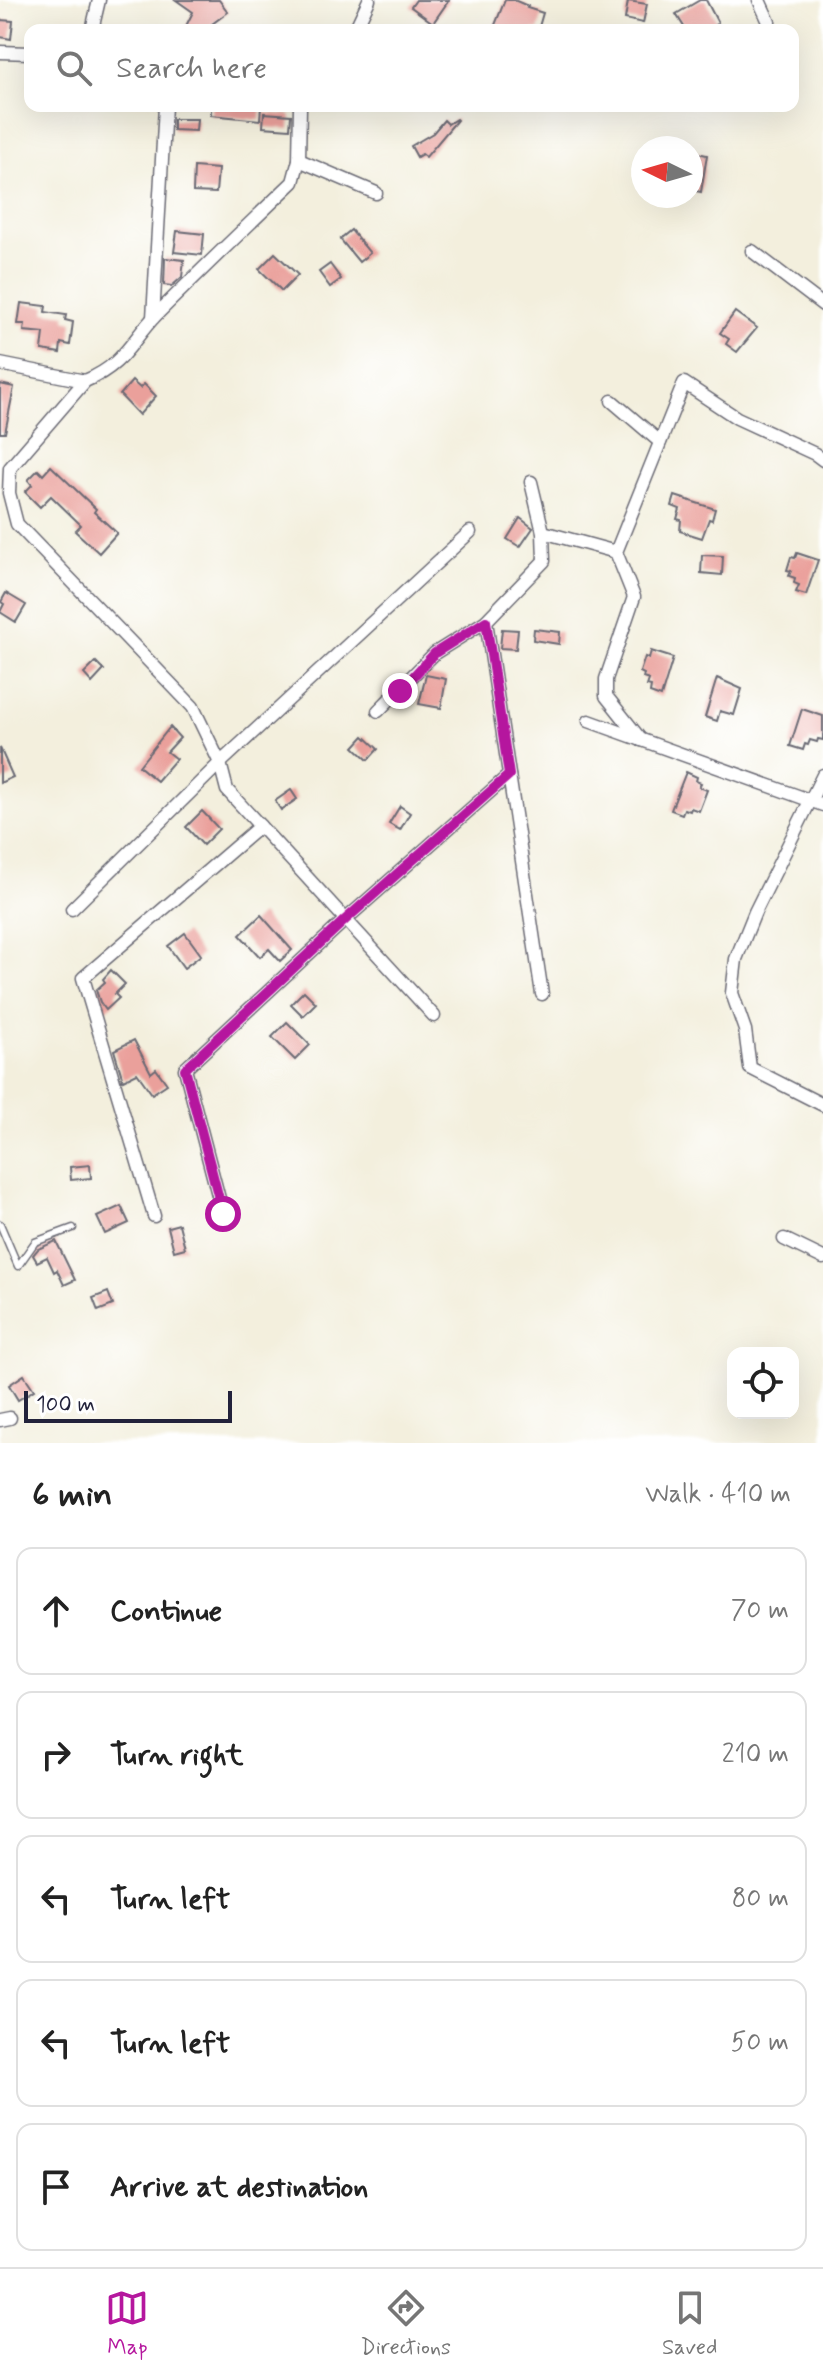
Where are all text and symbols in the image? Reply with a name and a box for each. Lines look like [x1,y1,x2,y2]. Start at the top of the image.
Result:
search box [24,24,799,112]
icon: search [52,46,96,90]
text: Search here [116,49,267,88]
north arrow [631,136,703,208]
route end [382,673,418,709]
route start [205,1196,241,1232]
map controls [727,1347,799,1419]
button: locate [727,1347,799,1419]
scale bar [24,1387,232,1423]
text: 100 m [36,1391,95,1419]
text: 6 min [32,1473,112,1518]
text: Walk · 410 m [645,1478,791,1512]
icon: ahead [34,1589,78,1633]
text: Continue [110,1592,222,1631]
text: 70 m [731,1594,789,1628]
icon: right [34,1733,78,1777]
text: Turn right [110,1736,243,1775]
text: 210 m [722,1738,789,1772]
icon: left [34,1877,78,1921]
text: Turn left [110,1880,230,1919]
text: 80 m [732,1882,789,1916]
icon: left [34,2021,78,2065]
text: Turn left [110,2024,230,2063]
text: 50 m [731,2026,789,2060]
icon: arrive [34,2165,78,2209]
text: Arrive at destination [110,2168,368,2207]
tab: Map [105,2286,149,2362]
tab: Directions [360,2286,451,2362]
tab: Saved [662,2286,717,2362]

